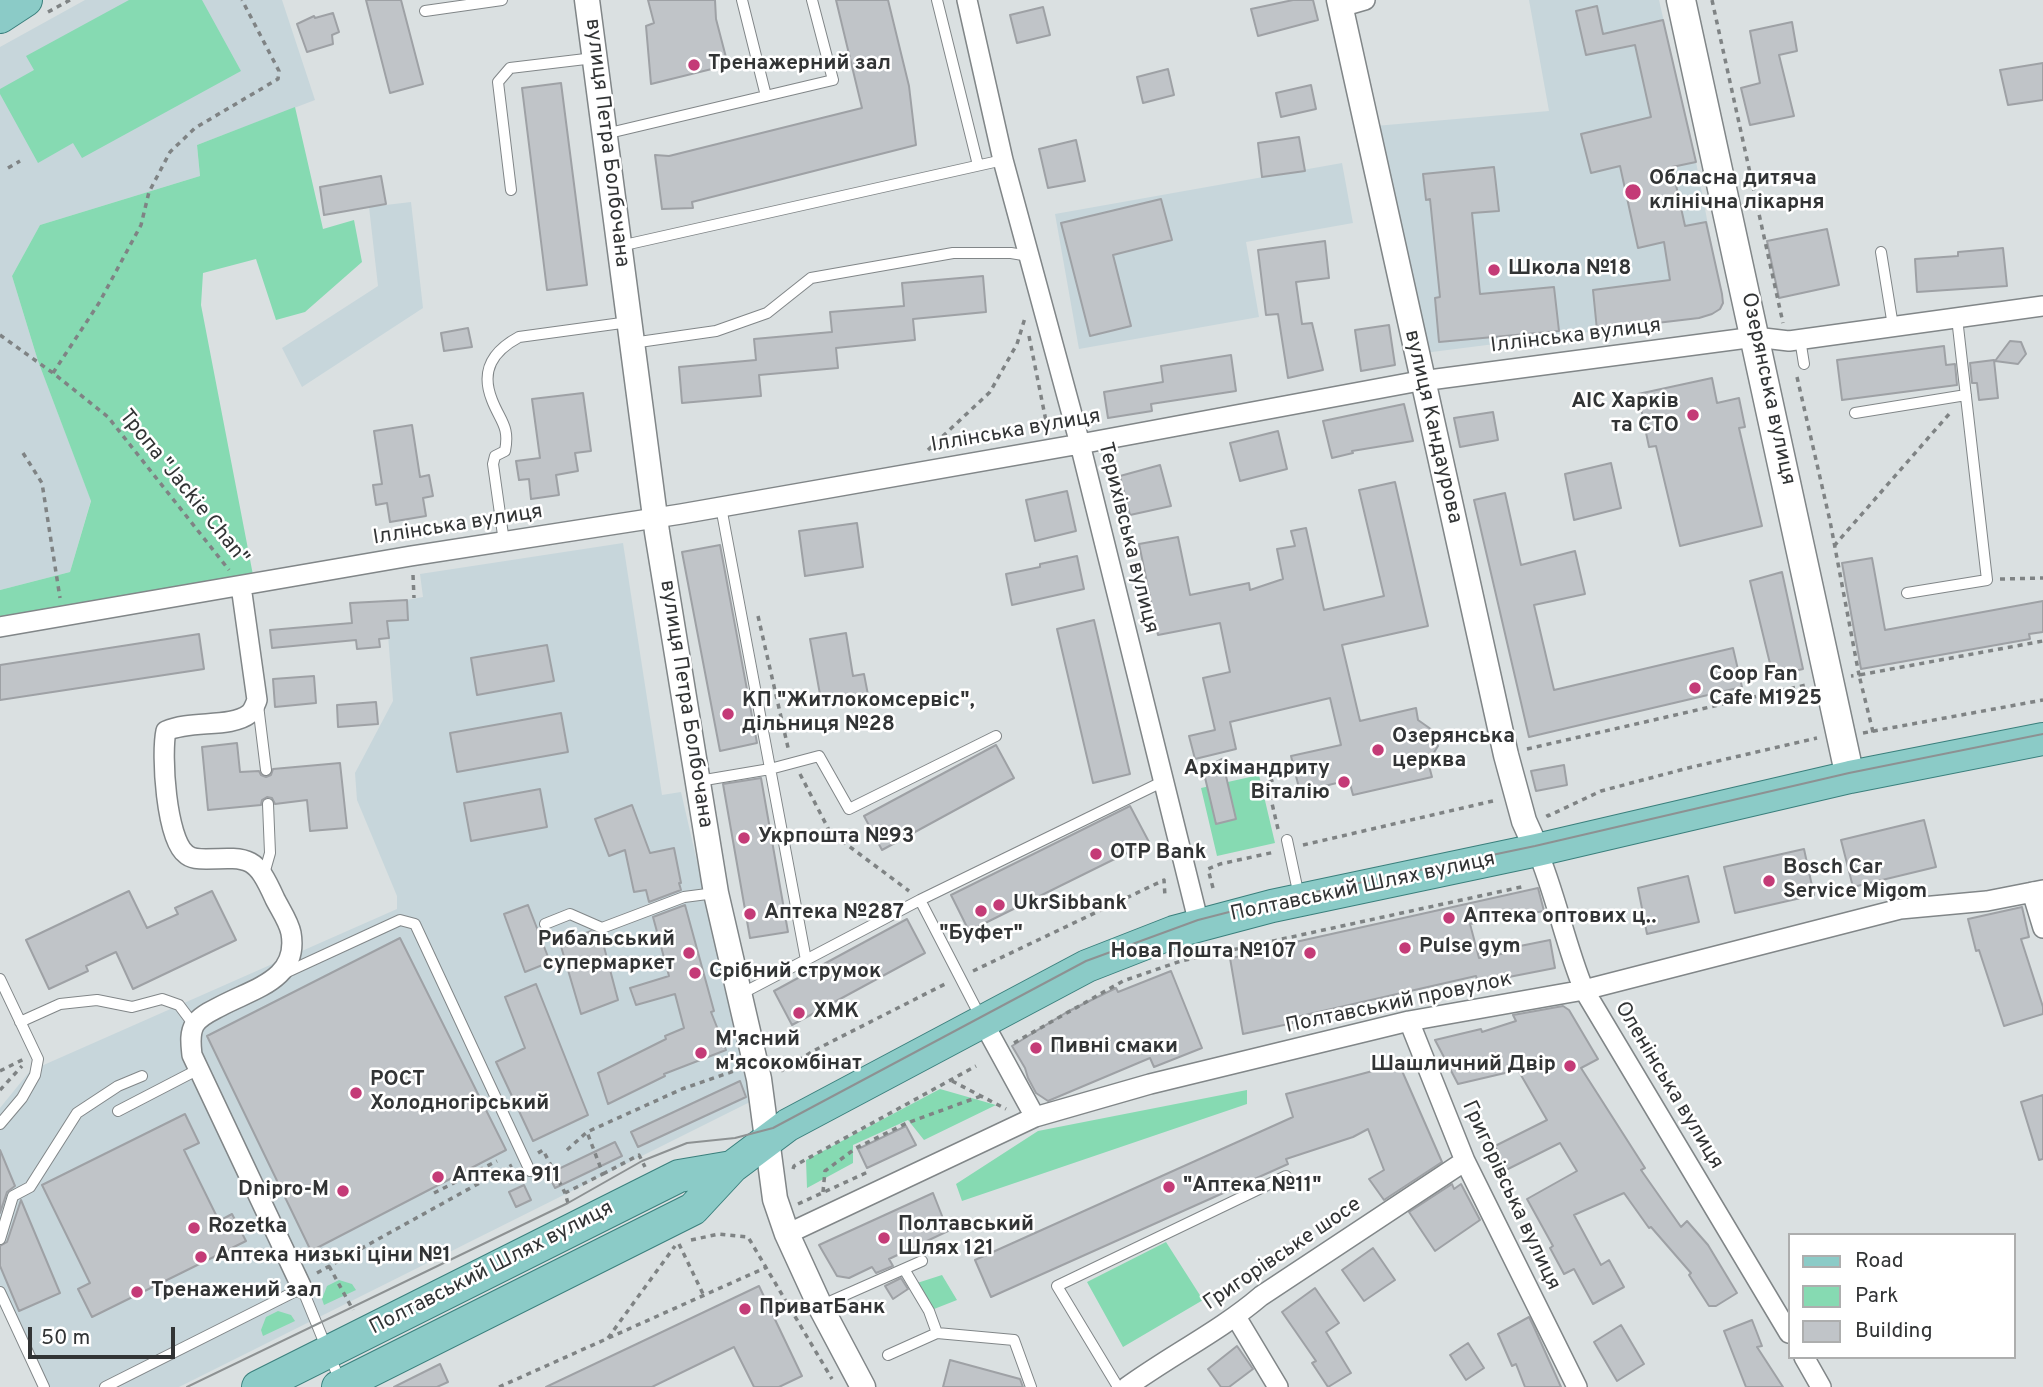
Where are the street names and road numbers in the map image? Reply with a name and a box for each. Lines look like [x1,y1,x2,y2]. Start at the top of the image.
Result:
street label: вулиця Петра Болбочана [578,17,634,269]
street label: Озерянська вулиця [1734,291,1800,487]
street label: Іллінська вулиця [1489,314,1663,360]
street label: вулиця Кандаурова [1397,328,1467,526]
street label: Тропа "Jackie Chan" [113,405,253,571]
street label: Іллінська вулиця [929,405,1103,459]
street label: Терихівська вулиця [1091,440,1163,636]
street label: Іллінська вулиця [371,500,545,552]
street label: вулиця Петра Болбочана [653,578,717,830]
street label: Полтавський Шлях вулиця [1228,848,1498,928]
street label: Полтавський провулок [1284,968,1514,1040]
street label: Оленінська вулиця [1608,998,1728,1174]
street label: Григорівська вулиця [1455,1097,1565,1295]
street label: Григорівське шосе [1199,1193,1367,1317]
street label: Полтавський Шлях вулиця [366,1196,618,1342]

